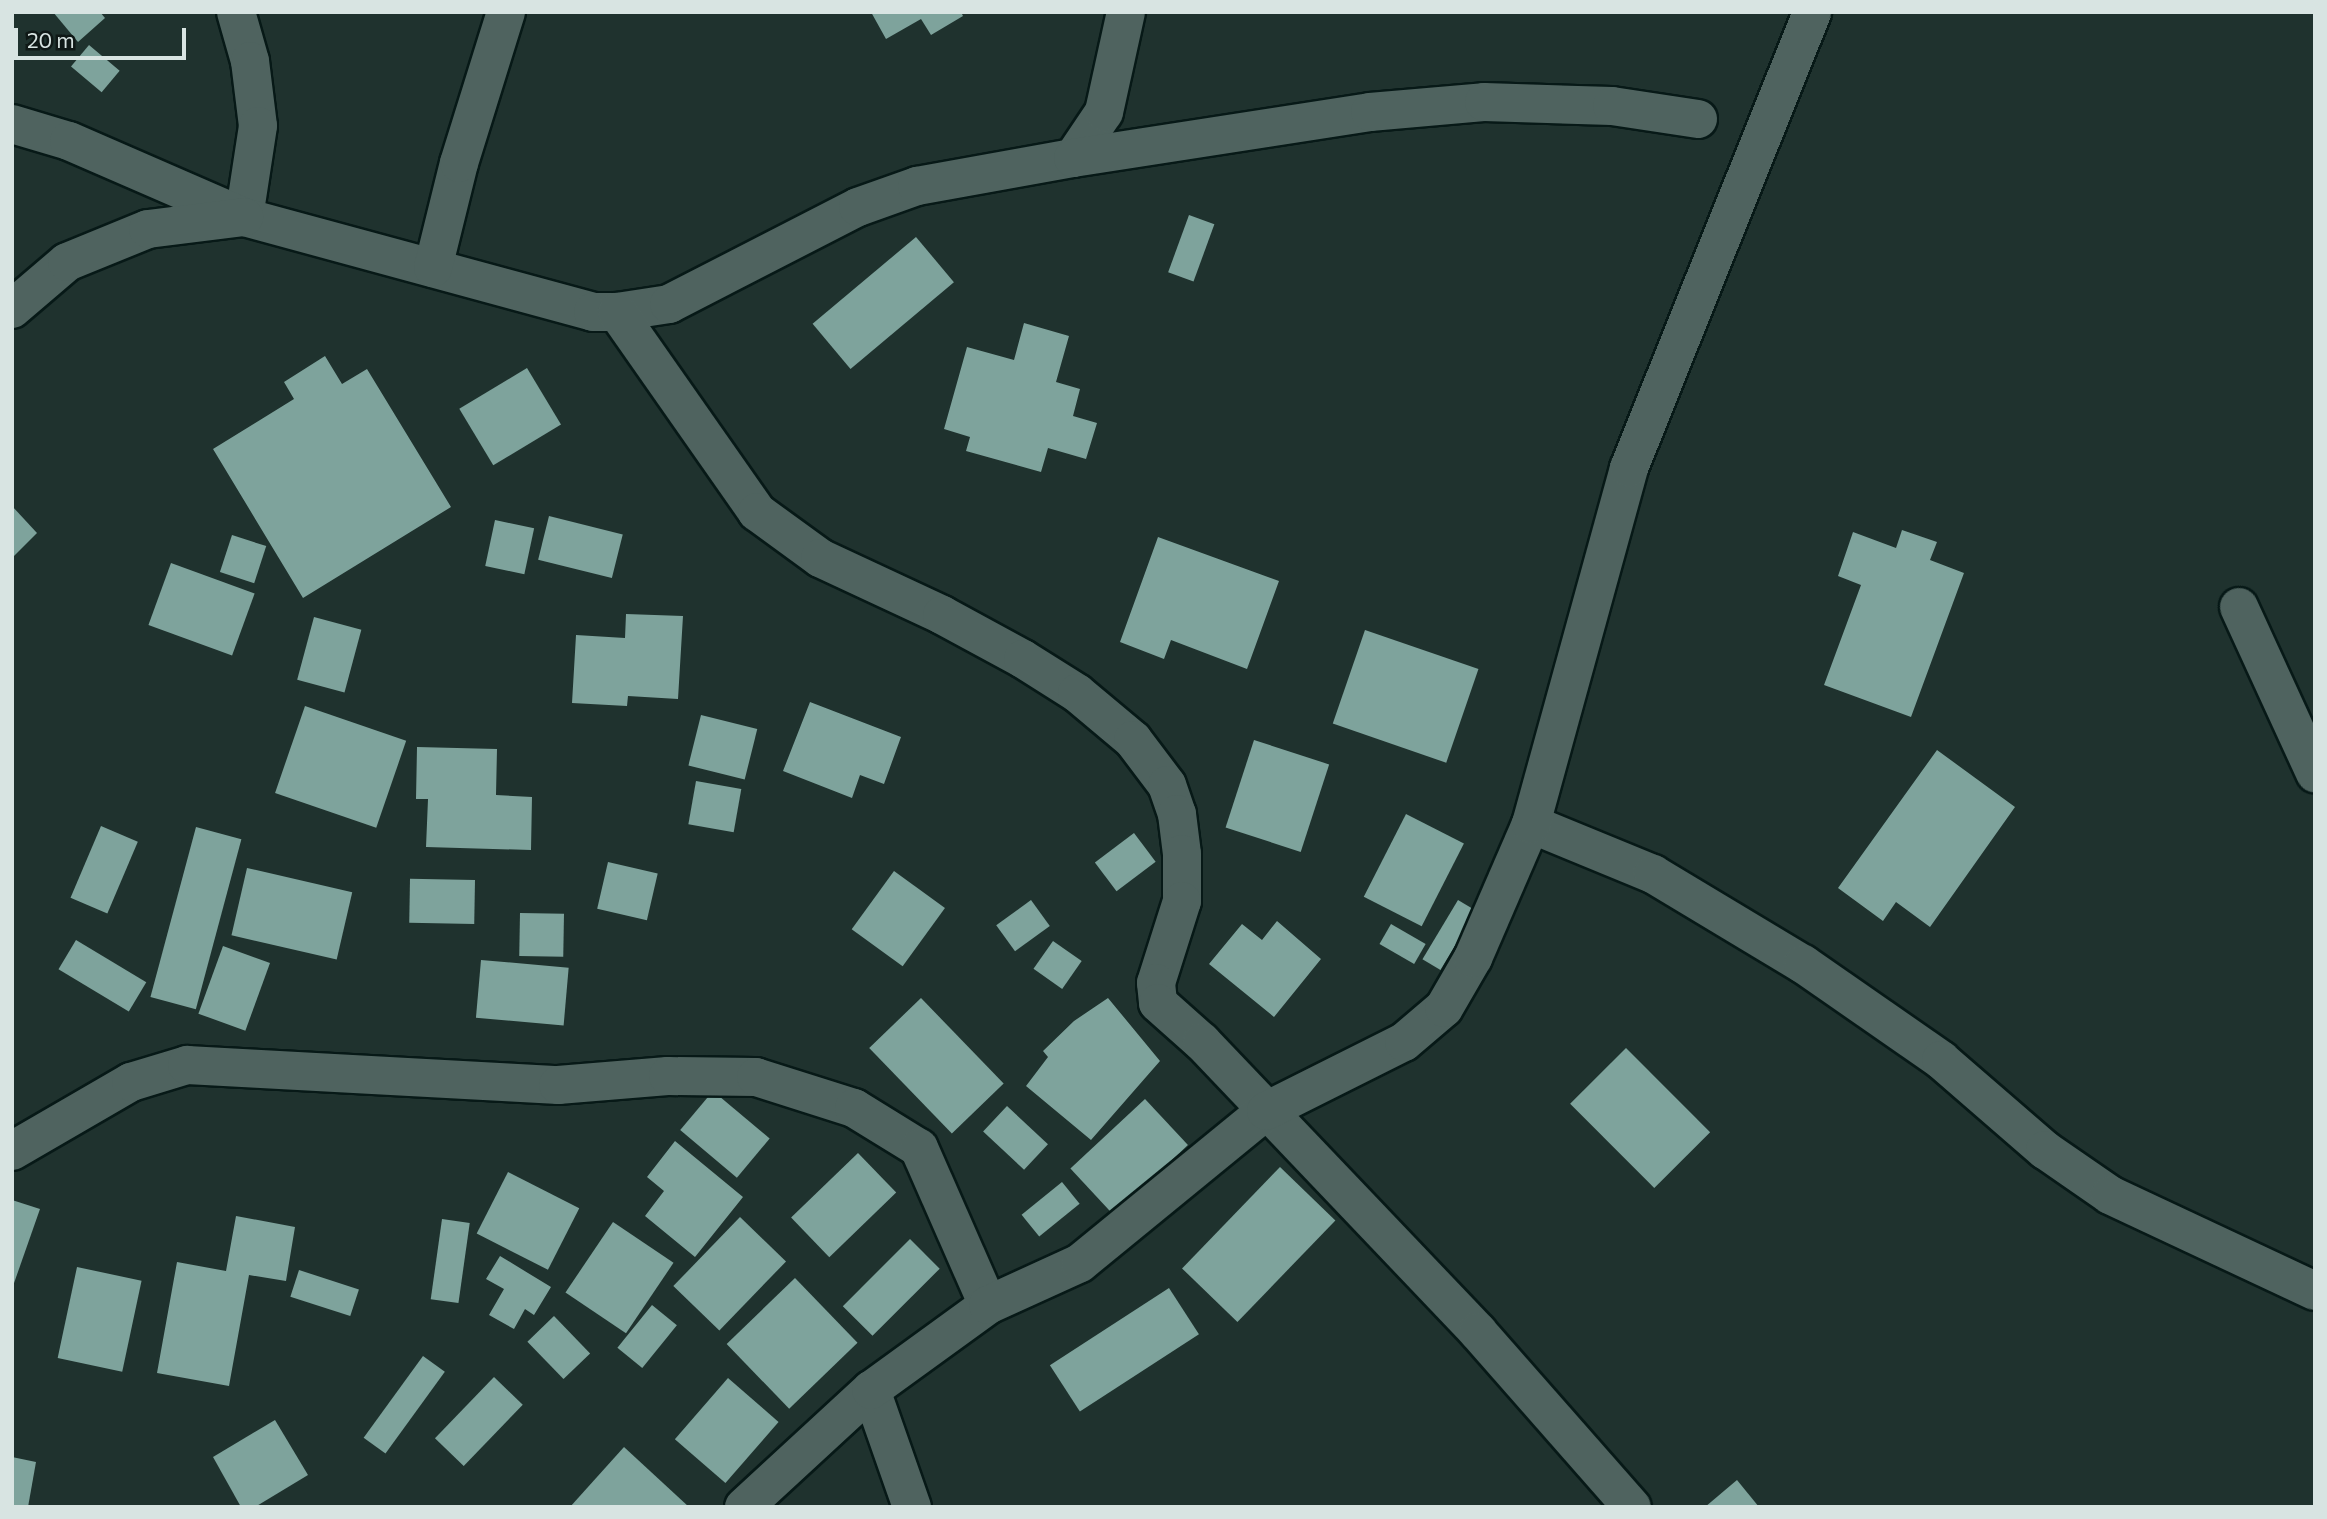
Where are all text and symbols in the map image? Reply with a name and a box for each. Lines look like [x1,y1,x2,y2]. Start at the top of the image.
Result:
scale bar [18,14,189,58]
text: 20 m [27,27,75,52]

